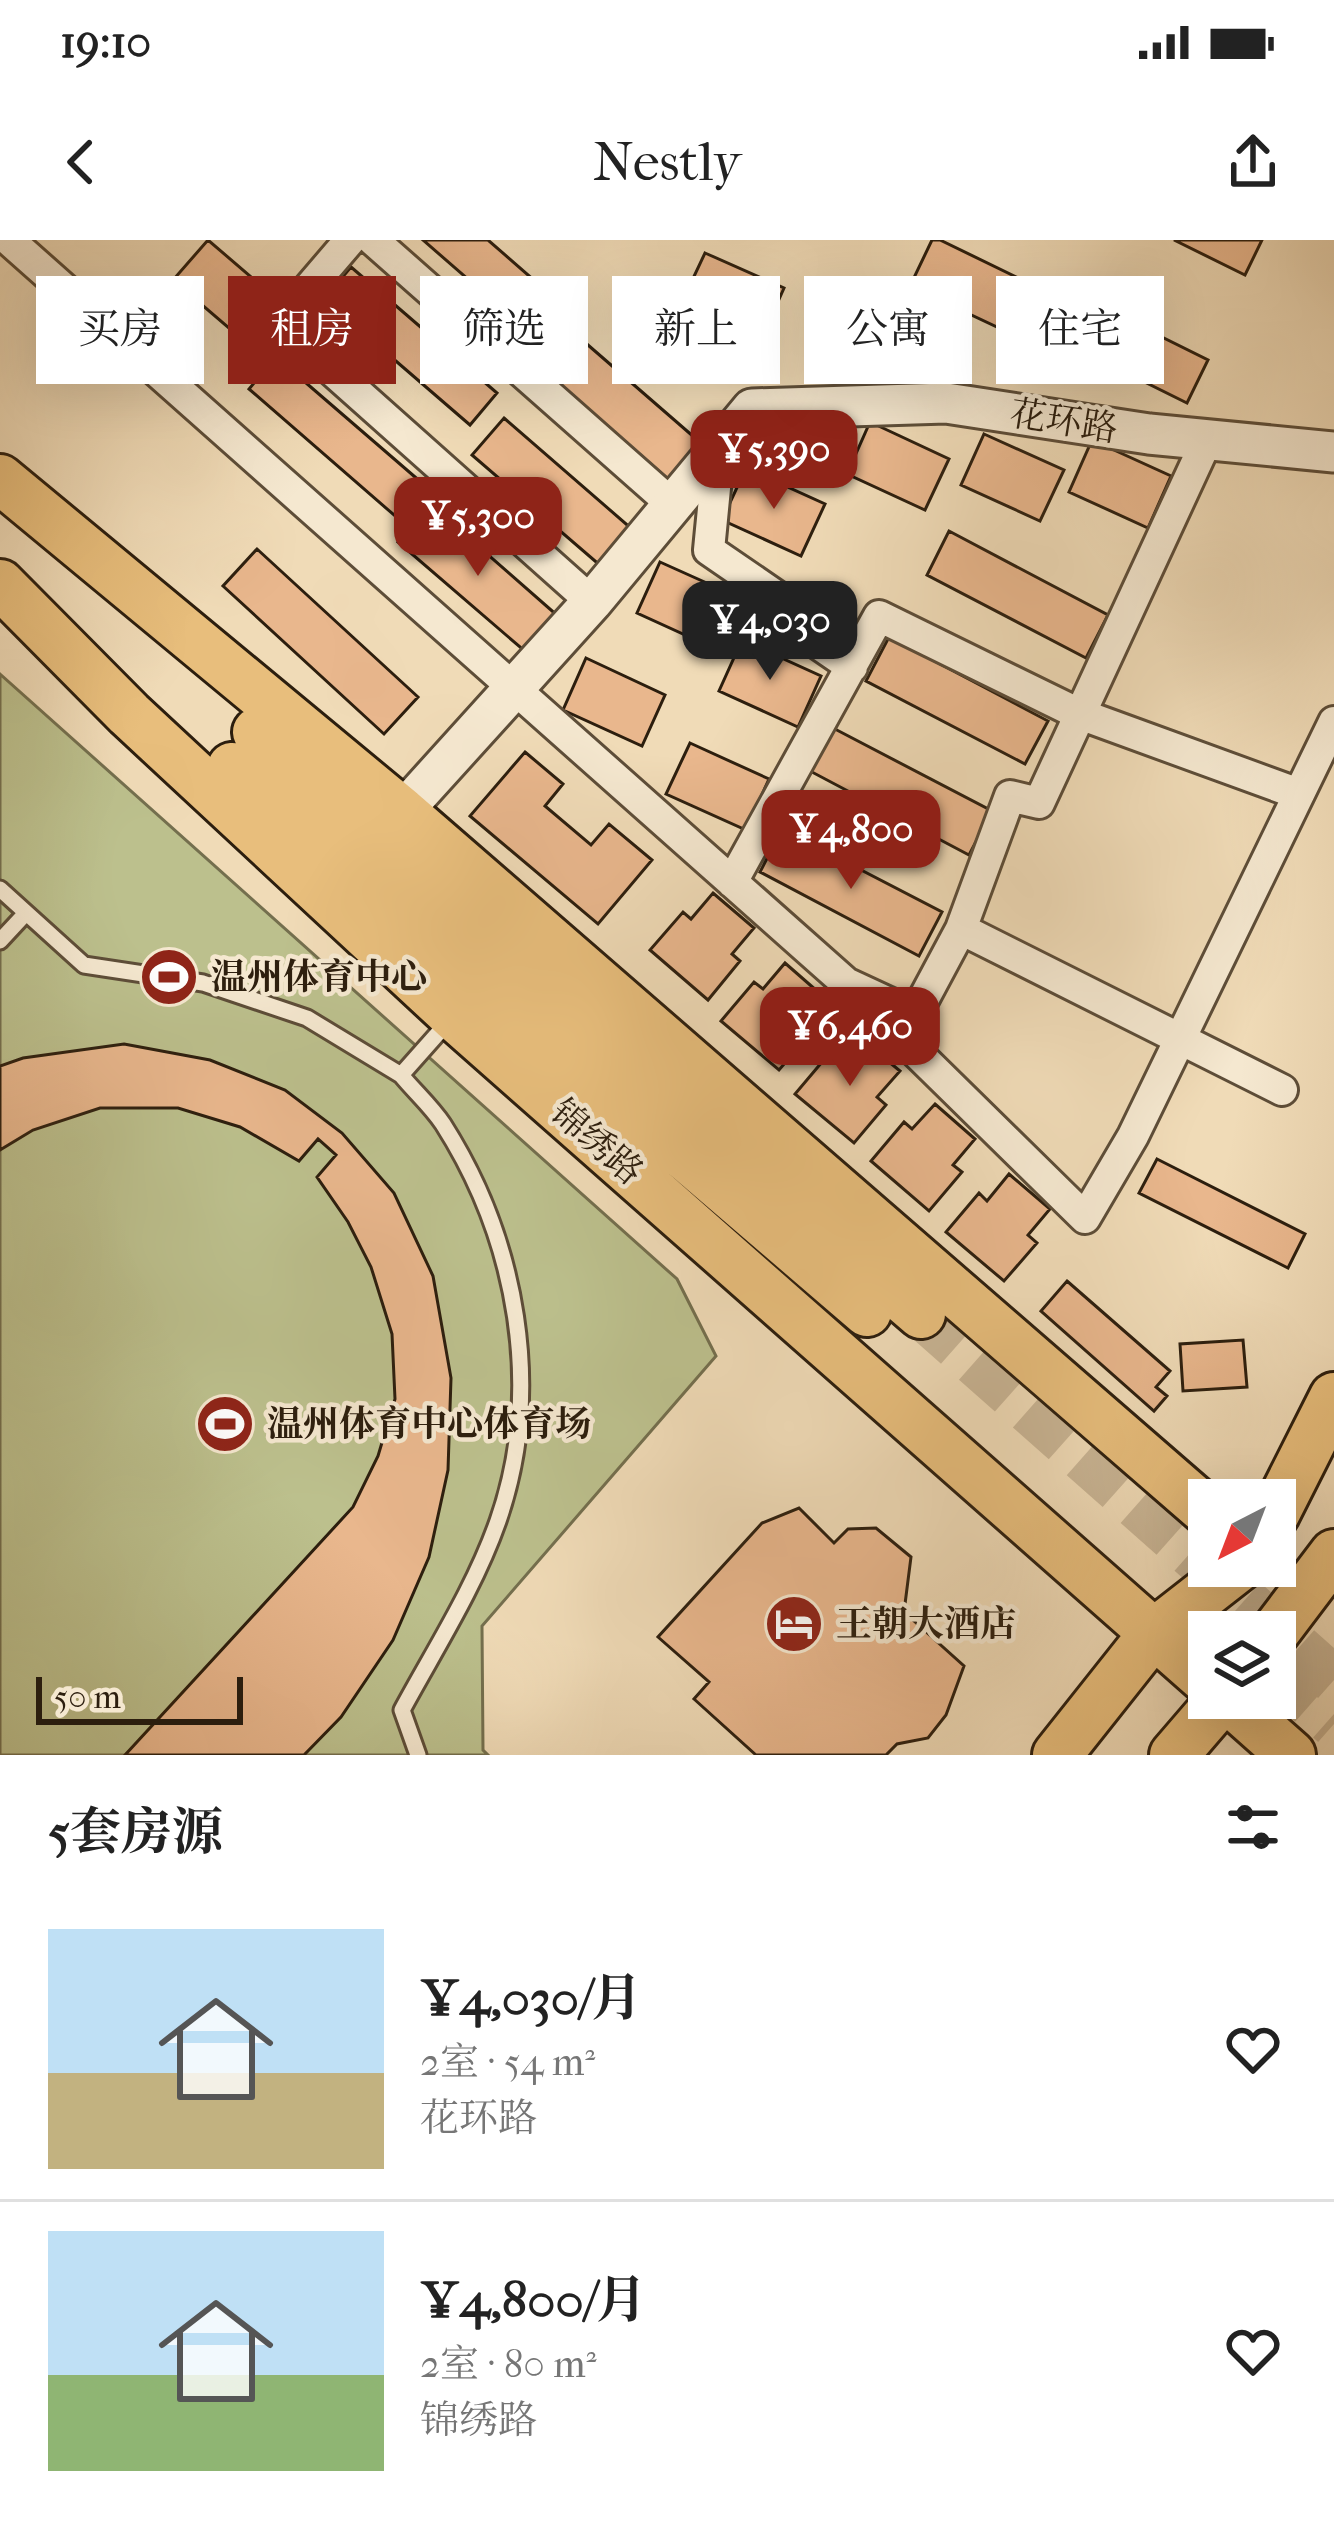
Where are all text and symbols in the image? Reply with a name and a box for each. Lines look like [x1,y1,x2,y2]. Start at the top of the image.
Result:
text: 19:10 [60,16,151,69]
icon: back [48,129,114,195]
icon: share [1220,129,1286,195]
text: Nestly [593,131,741,194]
chip: 买房 [36,276,204,384]
chip: 租房 [228,276,396,384]
chip: 筛选 [420,276,588,384]
chip: 新上 [612,276,780,384]
chip: 公寓 [804,276,972,384]
chip: 住宅 [996,276,1164,384]
street label: 花环路 [1007,392,1121,450]
pin: ¥5,390 [676,410,872,512]
text: ¥5,390 [717,426,831,472]
pin: ¥5,300 [380,477,576,579]
text: ¥5,300 [421,493,535,539]
pin: ¥4,030 [672,581,868,683]
text: ¥4,030 [709,597,831,643]
pin: ¥4,800 [753,790,949,892]
text: ¥4,800 [788,806,914,852]
sports icon: 温州体育中心 [138,946,200,1008]
place label: 温州体育中心 [211,956,427,998]
pin: ¥6,460 [752,987,948,1089]
text: ¥6,460 [787,1003,913,1049]
street label: 锦绣路 [542,1091,652,1193]
sports icon: 温州体育中心体育场 [194,1393,256,1455]
place label: 温州体育中心体育场 [267,1403,591,1445]
north arrow [1188,1479,1296,1587]
map controls [1188,1479,1296,1719]
hotel icon: 王朝大酒店 [763,1593,825,1655]
place label: 王朝大酒店 [836,1603,1016,1645]
button: layers [1188,1611,1296,1719]
scale bar [36,1671,243,1724]
text: 50 m [54,1678,121,1717]
icon: filters [1220,1794,1286,1860]
text: 5套房源 [48,1802,223,1862]
text: ¥4,030/月 [420,1968,642,2028]
icon: home [144,1977,288,2121]
icon: heart [1220,2016,1286,2082]
text: 2室 · 54 m² [420,2039,595,2085]
text: 花环路 [420,2095,537,2141]
text: ¥4,800/月 [420,2270,647,2330]
icon: home [144,2279,288,2423]
icon: heart [1220,2318,1286,2384]
text: 2室 · 80 m² [420,2341,597,2387]
text: 锦绣路 [420,2397,537,2443]

